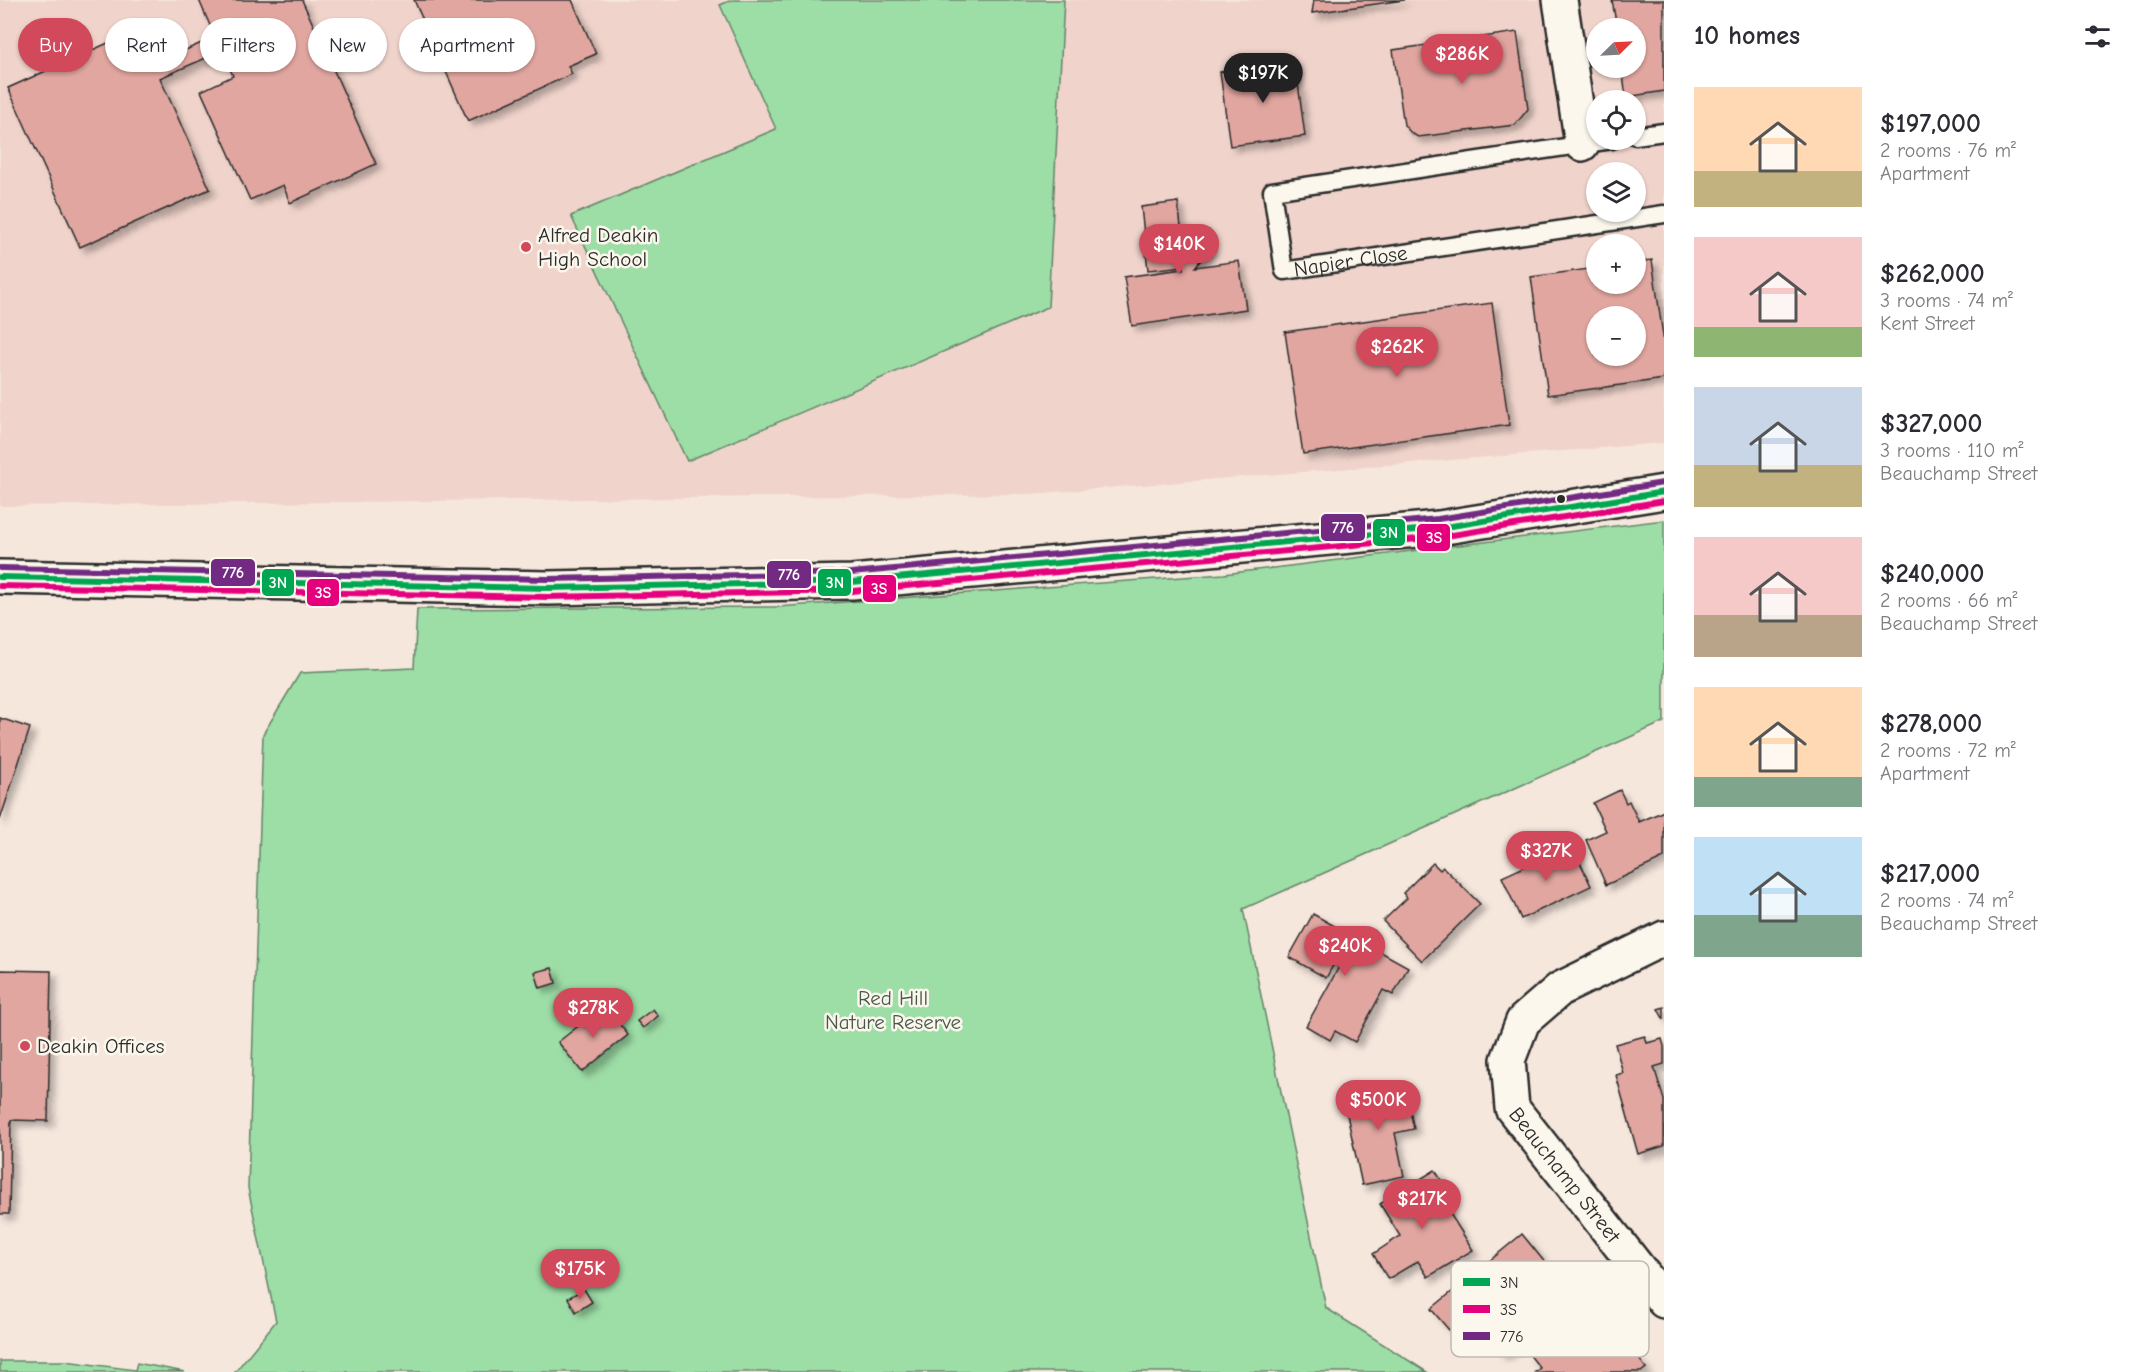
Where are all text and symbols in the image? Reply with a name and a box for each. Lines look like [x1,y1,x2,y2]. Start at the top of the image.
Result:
chip: Buy [18,18,93,72]
chip: Rent [105,18,188,72]
chip: Filters [200,18,296,72]
chip: New [308,18,387,72]
chip: Apartment [399,18,535,72]
north arrow [1586,18,1646,78]
map controls [1586,18,1646,366]
icon: filters [2081,20,2114,53]
text: 10 homes [1694,21,1800,51]
pin: $286K [1420,34,1504,85]
text: $286K [1435,42,1489,65]
pin: $197K [1221,53,1305,104]
text: $197K [1238,61,1288,84]
button: locate [1586,90,1646,150]
text: $197,000 [1880,109,1981,139]
icon: home [1742,111,1814,183]
text: 2 rooms · 76 m² [1880,139,2016,162]
button: layers [1586,162,1646,222]
text: Apartment [1880,162,1970,185]
place label: Alfred Deakin High School [538,223,658,271]
pin: $140K [1137,224,1221,275]
text: $140K [1153,232,1205,255]
button: + [1586,234,1646,294]
marker: Alfred Deakin High School [519,240,533,254]
street label: Napier Close [1292,241,1409,281]
text: $262,000 [1880,259,1985,289]
icon: home [1742,261,1814,333]
text: 3 rooms · 74 m² [1880,289,2013,312]
button: − [1586,306,1646,366]
text: Kent Street [1880,312,1975,335]
pin: $262K [1355,327,1439,378]
text: $262K [1370,335,1424,358]
text: $327,000 [1880,409,1982,439]
icon: home [1742,411,1814,483]
text: 3 rooms · 110 m² [1880,439,2024,462]
text: Beauchamp Street [1880,462,2038,485]
unlabelled marker [1555,493,1567,505]
line badge: 776 [1320,513,1366,542]
line badge: 3N [1372,518,1406,547]
text: 776 [1332,519,1354,537]
line badge: 3S [1416,523,1451,552]
text: 3N [1380,524,1398,542]
text: 3S [1426,529,1443,547]
line badge: 776 [210,558,256,587]
text: $240,000 [1880,559,1984,589]
line badge: 776 [766,560,812,589]
icon: home [1742,561,1814,633]
text: 776 [222,564,244,582]
text: 776 [778,566,800,584]
line badge: 3N [261,568,295,597]
line badge: 3N [817,568,852,597]
text: 3N [269,574,287,592]
text: 3N [826,574,844,592]
line badge: 3S [862,574,897,603]
line badge: 3S [306,578,340,607]
text: 3S [871,580,888,598]
text: 3S [315,584,332,602]
text: 2 rooms · 66 m² [1880,589,2018,612]
text: Beauchamp Street [1880,612,2038,635]
text: $278,000 [1880,709,1982,739]
icon: home [1742,711,1814,783]
text: 2 rooms · 72 m² [1880,739,2016,762]
text: Apartment [1880,762,1970,785]
pin: $327K [1504,831,1588,882]
text: $327K [1520,839,1572,862]
text: $217,000 [1880,859,1980,889]
icon: home [1742,861,1814,933]
text: 2 rooms · 74 m² [1880,889,2013,912]
text: Beauchamp Street [1880,912,2038,935]
pin: $240K [1303,926,1387,977]
text: $240K [1318,934,1372,957]
park label: Red Hill Nature Reserve [825,986,961,1034]
pin: $278K [551,988,635,1039]
text: $278K [567,996,619,1019]
place label: Deakin Offices [37,1034,165,1058]
marker: Deakin Offices [18,1039,32,1053]
pin: $500K [1336,1080,1420,1131]
text: $500K [1350,1088,1406,1111]
street label: Beauchamp Street [1504,1103,1626,1248]
pin: $217K [1380,1179,1464,1230]
text: $217K [1397,1187,1447,1210]
pin: $175K [538,1249,622,1300]
text: $175K [555,1257,605,1280]
legend [1451,1261,1649,1357]
text: 3N [1500,1274,1519,1292]
text: 3S [1500,1301,1517,1319]
text: 776 [1500,1328,1524,1346]

